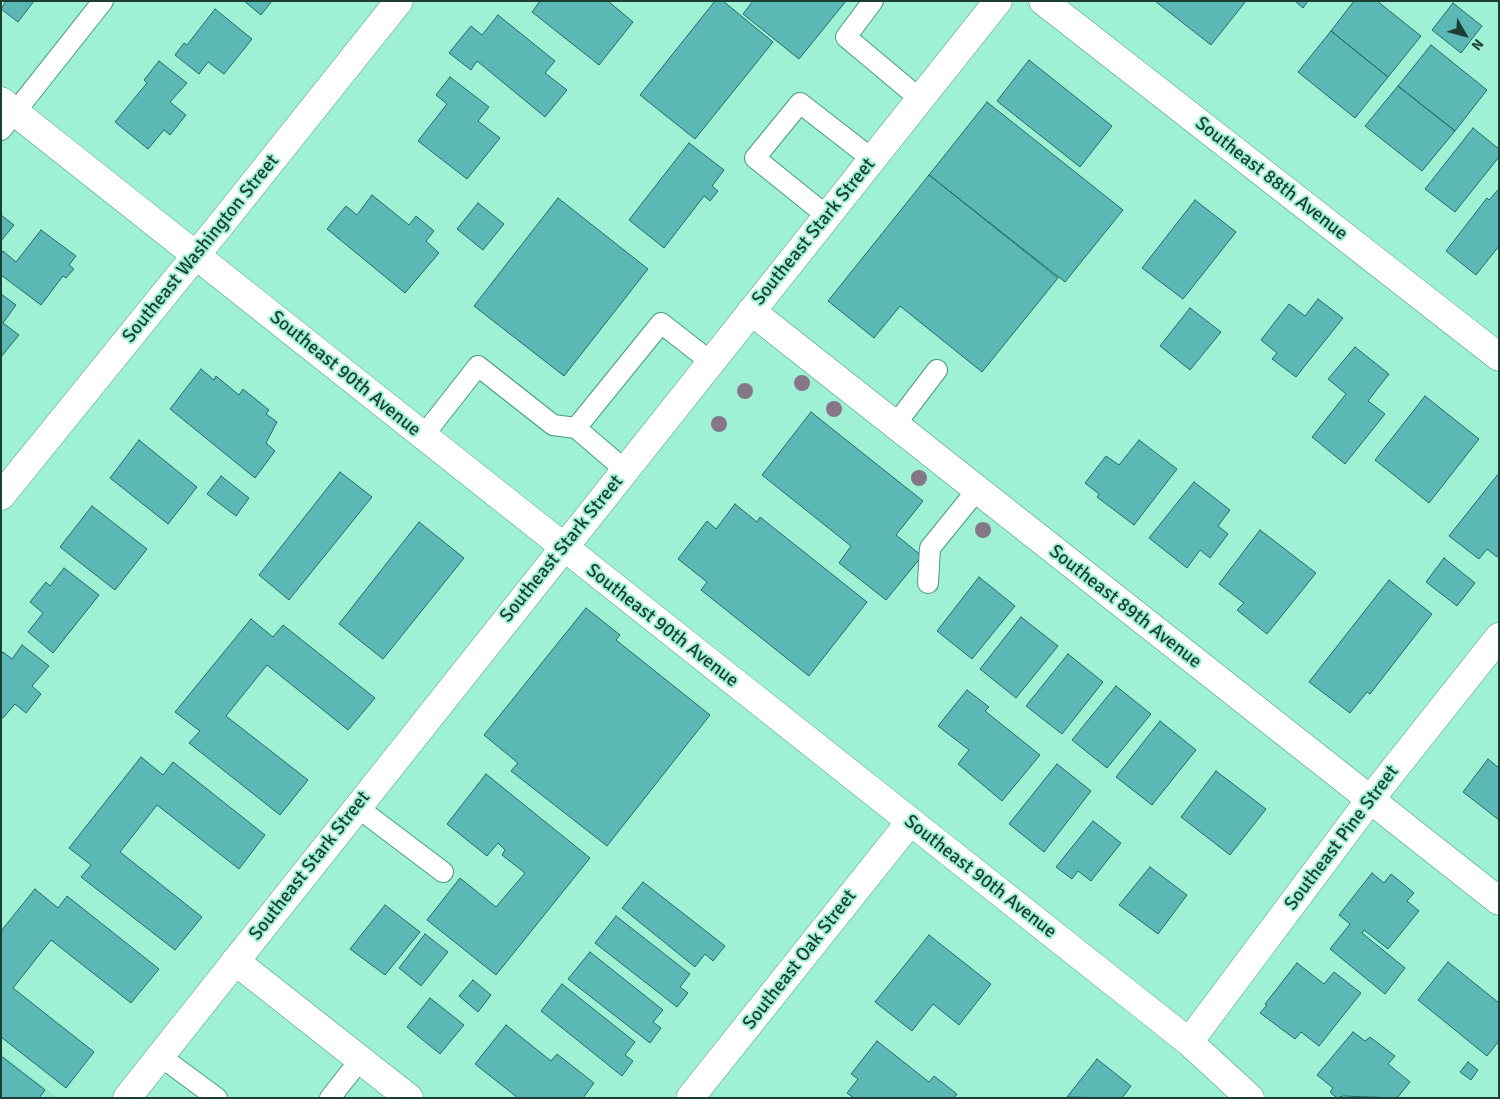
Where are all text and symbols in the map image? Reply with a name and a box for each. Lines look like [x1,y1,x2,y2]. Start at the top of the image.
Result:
north arrow [1440,10,1490,60]
text: N [1468,35,1487,54]
street label: Southeast 88th Avenue [1190,112,1352,246]
street label: Southeast Washington Street [118,150,284,348]
street label: Southeast Stark Street [748,154,880,310]
street label: Southeast 90th Avenue [265,306,425,442]
street label: Southeast Stark Street [496,471,628,627]
street label: Southeast 89th Avenue [1044,540,1206,674]
street label: Southeast 90th Avenue [581,559,743,693]
street label: Southeast Pine Street [1280,761,1404,915]
street label: Southeast Stark Street [245,787,375,945]
street label: Southeast 90th Avenue [899,810,1061,944]
street label: Southeast Oak Street [738,886,862,1034]

